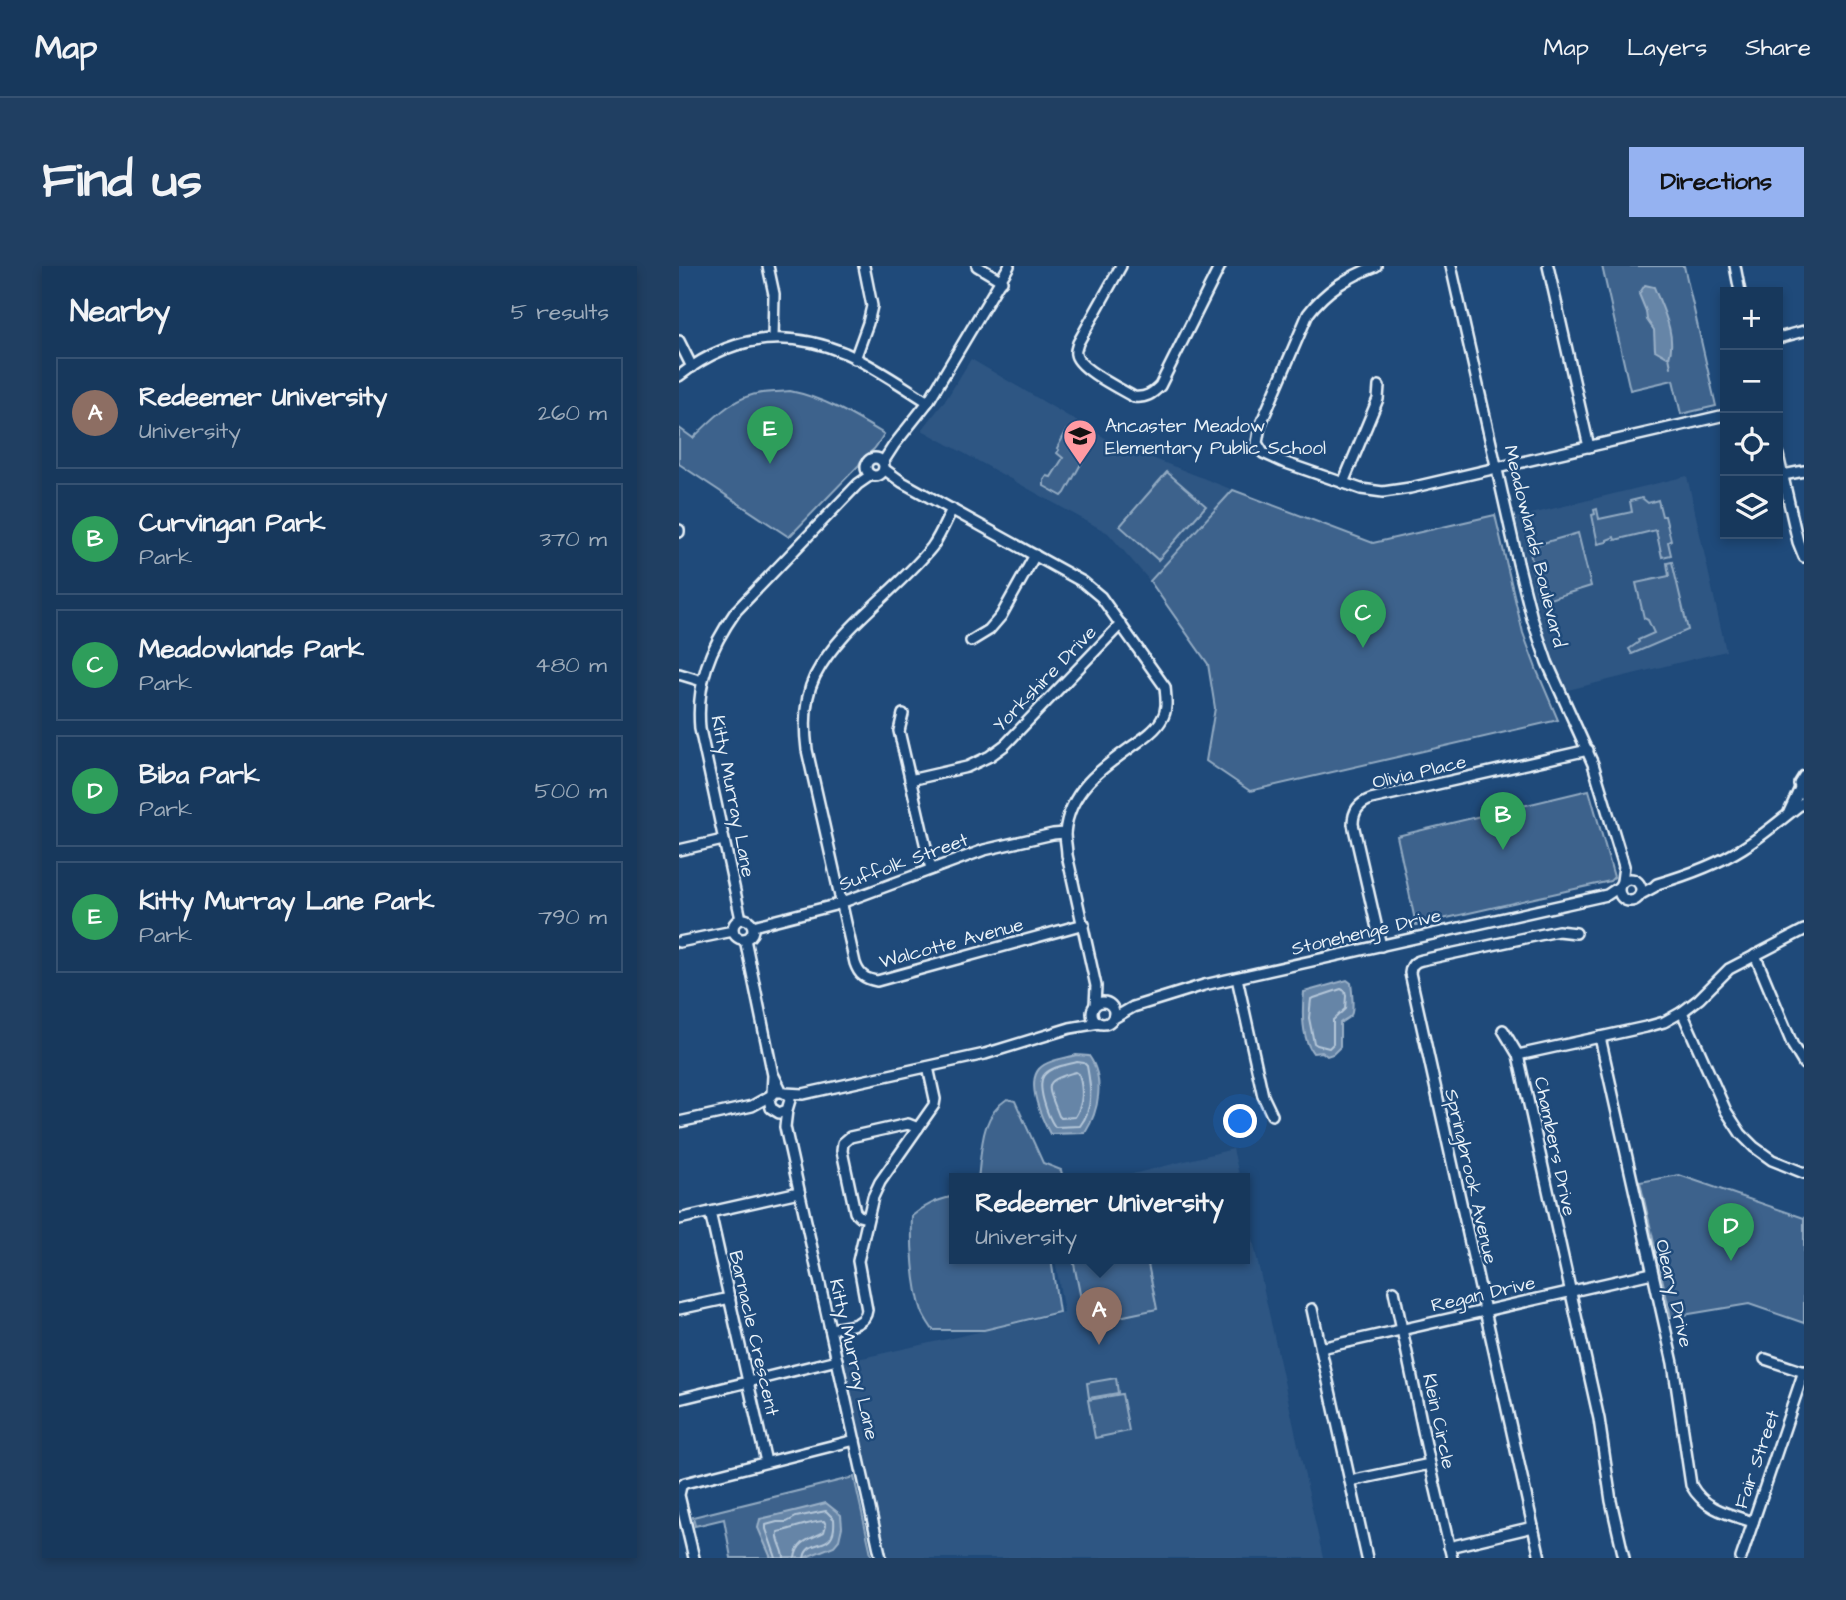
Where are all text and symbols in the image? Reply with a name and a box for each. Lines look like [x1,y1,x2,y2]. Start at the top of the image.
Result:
text: Map [35,25,97,71]
text: Map [1544,31,1589,65]
text: Layers [1627,31,1707,65]
text: Share [1745,31,1811,65]
button: Directions [1629,147,1804,217]
text: Find us [42,148,202,216]
map controls [1720,287,1783,539]
button: + [1720,287,1783,350]
text: Nearby [70,291,170,333]
text: 5 results [511,296,609,328]
button: − [1720,350,1783,413]
text: Redeemer University [139,379,387,415]
text: A [88,397,102,429]
text: 260 m [538,397,607,429]
pin: E [747,406,793,464]
place label: Ancaster Meadow Elementary Public School [1105,413,1326,463]
button: locate [1720,413,1783,476]
text: University [139,415,241,447]
school or university icon: Ancaster Meadow Elementary Public School [1061,417,1099,466]
street label: Meadowlands Boulevard [1496,442,1573,650]
button: layers [1720,476,1783,539]
text: Curvingan Park [139,505,326,541]
text: B [87,523,103,555]
text: 370 m [540,523,607,555]
text: Park [139,541,192,573]
pin: C [1340,590,1386,648]
street label: Yorkshire Drive [987,620,1103,738]
text: Meadowlands Park [139,631,364,667]
text: C [87,649,103,681]
text: 480 m [535,649,607,681]
text: Park [139,667,192,699]
street label: Kitty Murray Lane [703,713,761,880]
street label: Olivia Place [1370,749,1469,796]
text: Biba Park [139,757,260,793]
text: D [88,775,102,807]
text: 500 m [535,775,607,807]
pin: B [1480,792,1526,850]
text: Park [139,793,192,825]
street label: Suffolk Street [835,826,972,898]
text: Kitty Murray Lane Park [139,883,435,919]
text: E [88,901,102,933]
text: 790 m [538,901,607,933]
street label: Stonehenge Drive [1289,902,1444,964]
street label: Walcotte Avenue [876,911,1026,976]
text: Park [139,919,192,951]
street label: Chambers Drive [1527,1074,1582,1218]
street label: Springbrook Avenue [1436,1086,1504,1267]
your location [1223,1104,1257,1138]
popup [949,1173,1250,1264]
text: Redeemer University [975,1185,1224,1221]
pin: D [1708,1203,1754,1261]
text: University [975,1221,1077,1253]
street label: Oleary Drive [1647,1237,1699,1350]
street label: Barnacle Crescent [721,1248,786,1419]
street label: Regan Drive [1429,1269,1538,1321]
street label: Kitty Murray Lane [821,1276,885,1443]
pin: A [1076,1287,1122,1345]
street label: Klein Circle [1415,1371,1462,1471]
street label: Fair Street [1728,1406,1787,1512]

